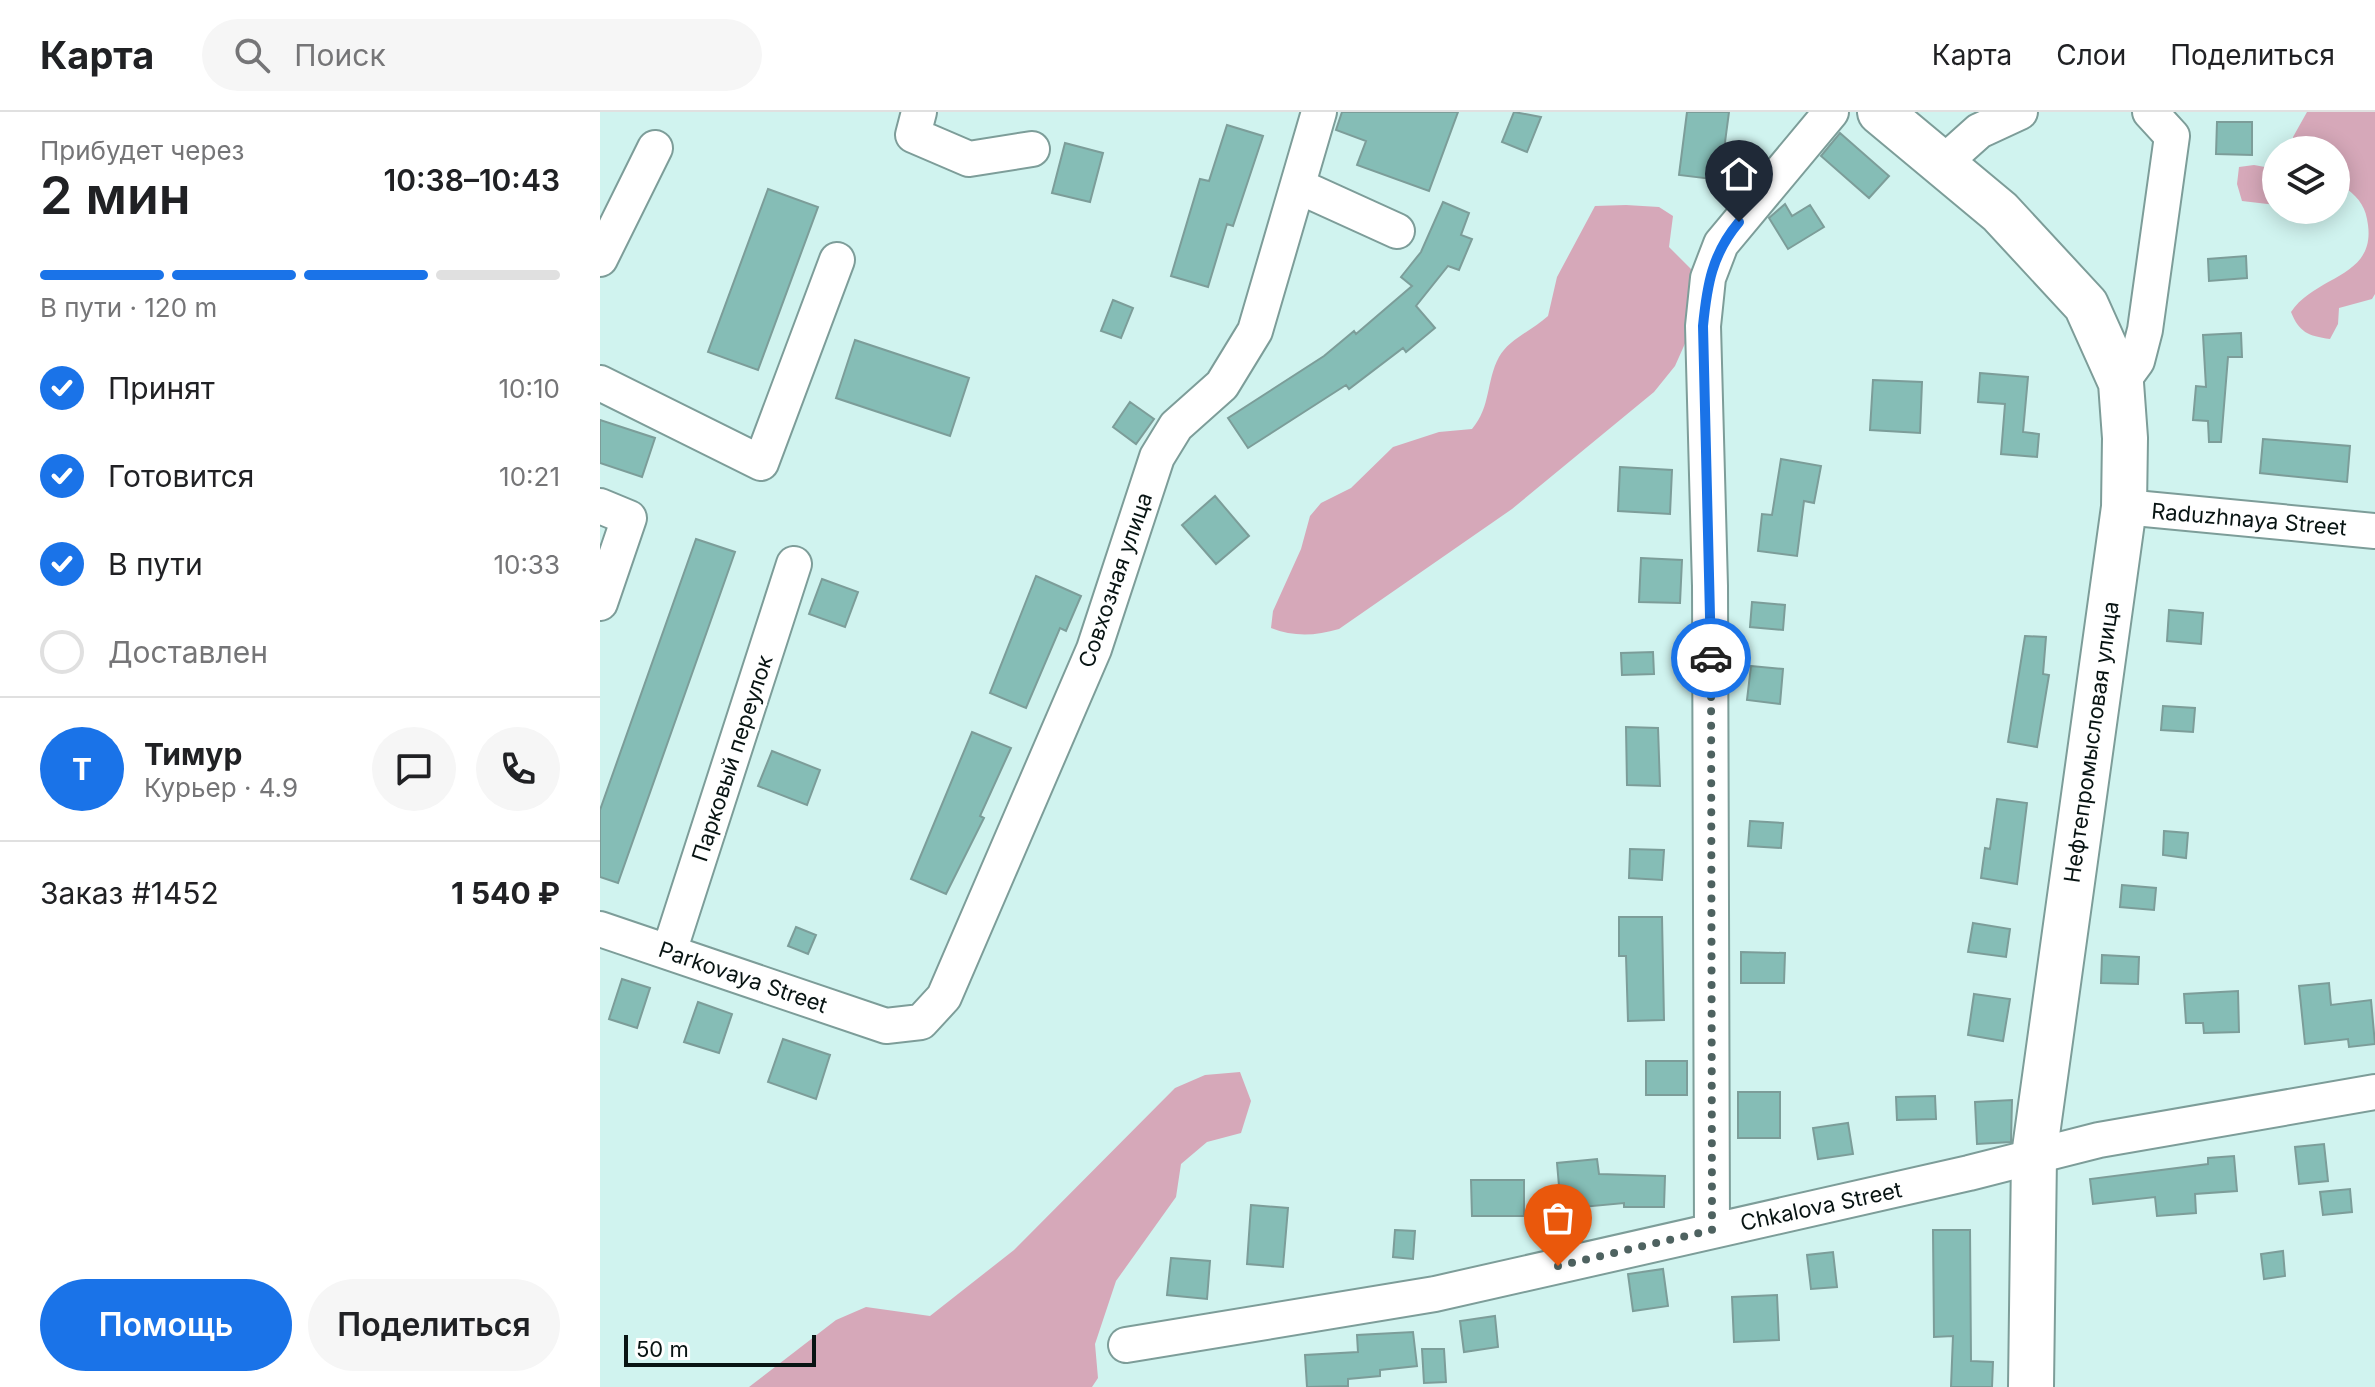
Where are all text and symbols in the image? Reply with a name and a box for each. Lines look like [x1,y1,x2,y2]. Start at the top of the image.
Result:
search box [202,19,762,91]
text: Карта [40,32,154,78]
icon: search [230,33,274,77]
text: Поиск [294,37,386,73]
text: Карта [1932,38,2012,72]
text: Слои [2056,38,2126,72]
text: Поделиться [2170,38,2335,72]
text: Прибудет через [40,135,244,166]
map controls [2262,136,2350,224]
button: layers [2262,136,2350,224]
pin [1705,140,1773,222]
icon: home [1717,152,1761,196]
text: 10:38–10:43 [384,162,560,198]
text: 2 мин [40,164,191,227]
text: В пути · 120 m [40,292,217,323]
icon: check [40,366,84,410]
text: Принят [108,370,215,406]
text: 10:10 [499,373,560,404]
icon: check [40,454,84,498]
text: Готовится [108,458,254,494]
text: 10:21 [499,461,560,492]
street label: Совхозная улица [1073,489,1157,671]
street label: Raduzhnaya Street [2150,498,2348,540]
icon: check [40,542,84,586]
text: В пути [108,546,203,582]
text: 10:33 [493,549,560,580]
street label: Нефтепромысловая улица [2058,600,2124,884]
courier [1671,618,1751,698]
text: Доставлен [108,634,268,670]
icon: car [1689,636,1733,680]
street label: Парковый переулок [686,651,778,864]
button: chat [372,727,456,811]
button: phone [476,727,560,811]
text: Тимур [144,736,242,772]
text: Т [72,751,92,787]
text: Курьер · 4.9 [144,772,298,803]
text: Заказ #1452 [40,875,219,911]
text: 1 540 ₽ [451,875,560,911]
street label: Parkovaya Street [655,936,831,1018]
street label: Chkalova Street [1738,1176,1904,1236]
pin [1524,1184,1592,1266]
icon: bag [1536,1196,1580,1240]
button: Помощь [40,1279,292,1371]
button: Поделиться [308,1279,560,1371]
scale bar [624,1331,816,1367]
text: 50 m [636,1336,689,1362]

